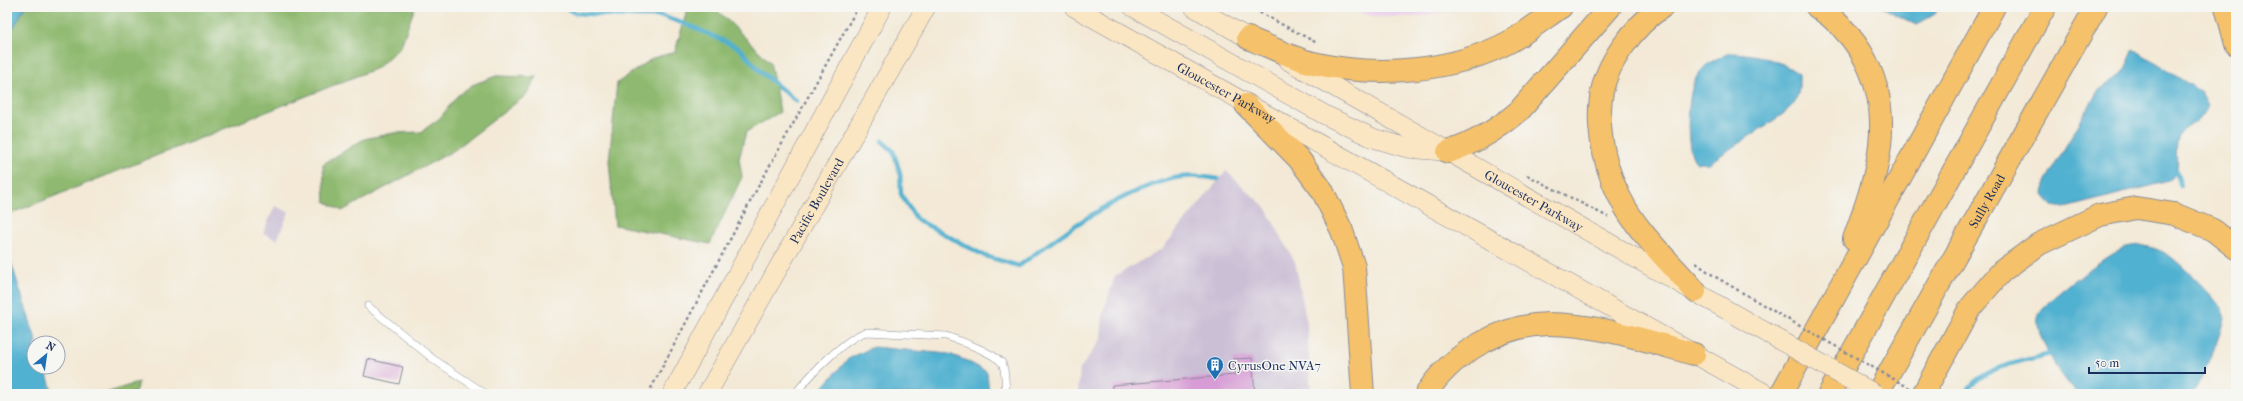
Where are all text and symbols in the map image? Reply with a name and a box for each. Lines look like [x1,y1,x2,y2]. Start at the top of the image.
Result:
street label: Gloucester Parkway [1175,59,1280,127]
street label: Pacific Boulevard [786,154,847,246]
street label: Gloucester Parkway [1482,166,1587,235]
street label: Sully Road [1965,170,2008,230]
north arrow [26,335,66,375]
text: N [44,339,58,355]
scale bar [2089,349,2205,375]
building icon: CyrusOne NVA7 [1205,355,1225,380]
text: 50 m [2095,356,2119,370]
place label: CyrusOne NVA7 [1228,358,1321,373]

